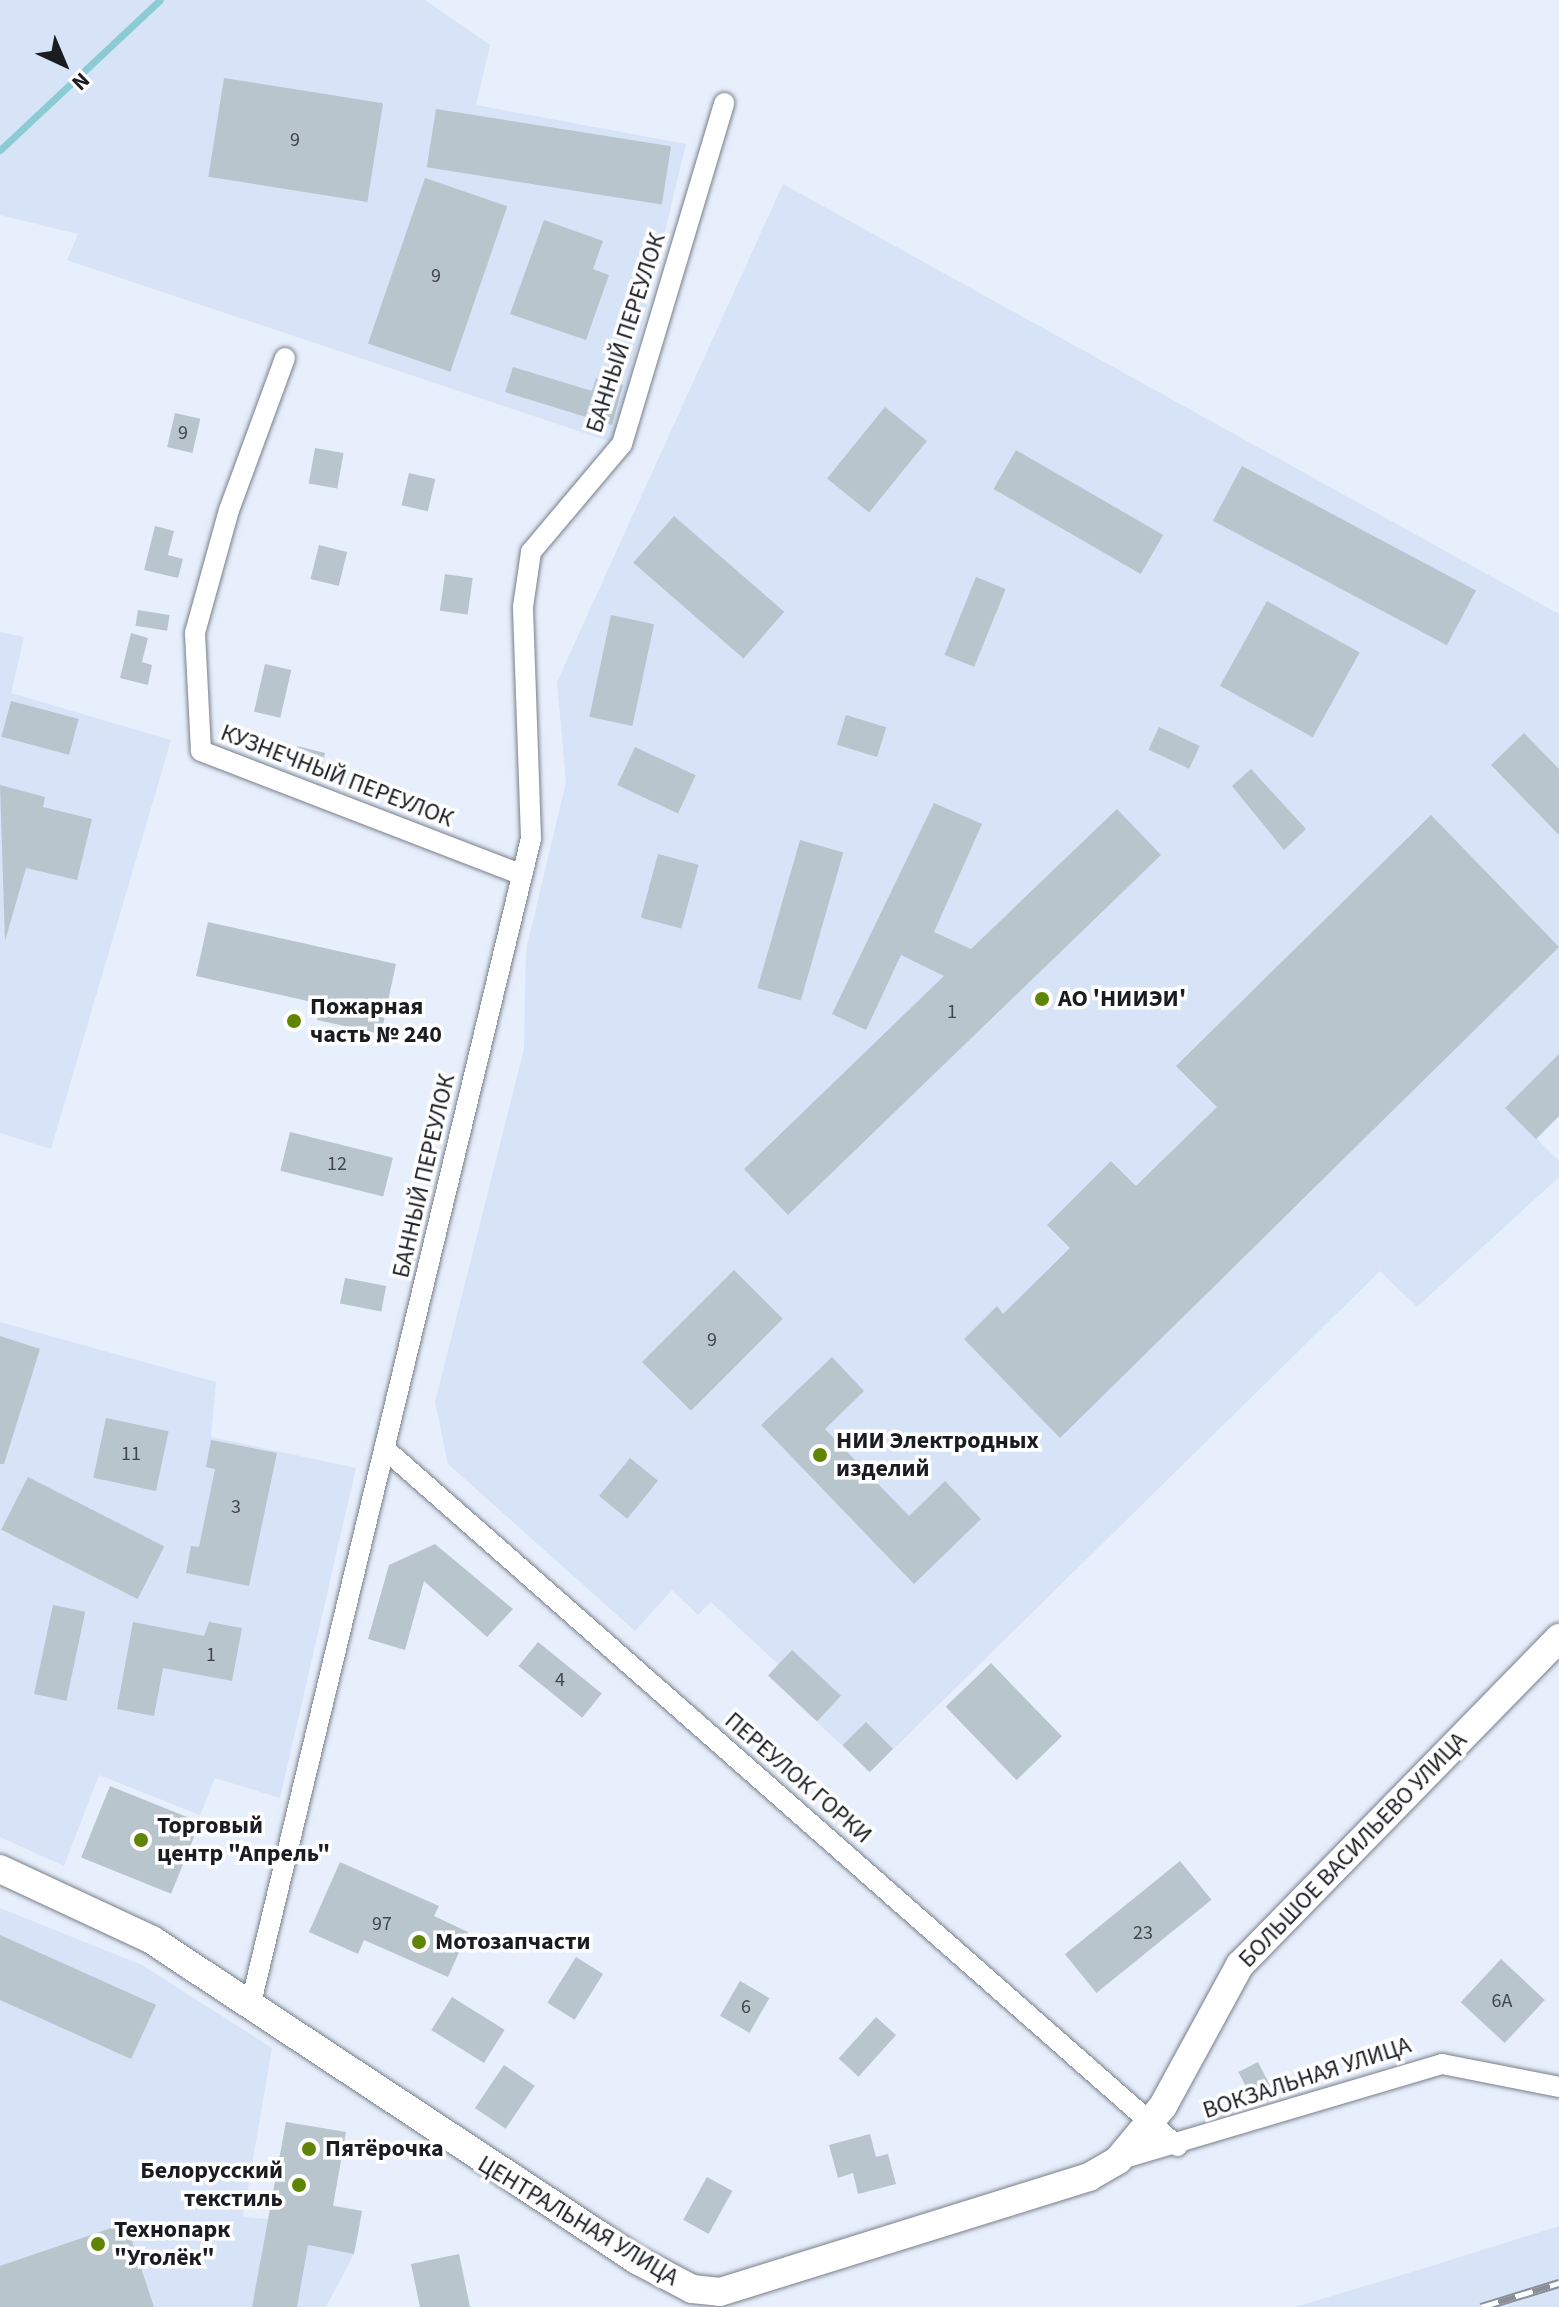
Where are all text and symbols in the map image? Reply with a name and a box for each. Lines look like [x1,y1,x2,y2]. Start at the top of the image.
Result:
north arrow [24,24,104,104]
text: N [64,65,97,98]
house number: 9 [290,128,300,152]
street label: БАННЫЙ ПЕРЕУЛОК [580,230,672,436]
house number: 9 [431,264,441,288]
house number: 9 [178,421,188,445]
street label: КУЗНЕЧНЫЙ ПЕРЕУЛОК [217,718,457,834]
place label: АО 'НИИЭИ' [1058,985,1186,1013]
marker: АО 'НИИЭИ' [1033,990,1051,1008]
place label: Пожарная часть № 240 [310,993,442,1049]
house number: 1 [947,1000,957,1024]
marker: Пожарная часть № 240 [285,1012,303,1030]
street label: БАННЫЙ ПЕРЕУЛОК [387,1071,461,1281]
house number: 12 [327,1152,347,1176]
house number: 9 [707,1328,717,1352]
place label: НИИ Электродных изделий [836,1427,1039,1483]
house number: 11 [121,1442,141,1466]
marker: НИИ Электродных изделий [811,1446,829,1464]
house number: 3 [231,1495,241,1519]
house number: 1 [206,1643,216,1667]
house number: 4 [555,1668,565,1692]
street label: ПЕРЕУЛОК ГОРКИ [719,1706,877,1850]
street label: БОЛЬШОЕ ВАСИЛЬЕВО УЛИЦА [1233,1726,1473,1974]
place label: Торговый центр "Апрель" [157,1812,330,1868]
marker: Торговый центр "Апрель" [132,1831,150,1849]
house number: 97 [372,1912,392,1936]
house number: 23 [1133,1921,1153,1945]
place label: Мотозапчасти [435,1928,590,1956]
marker: Мотозапчасти [410,1933,428,1951]
house number: 6А [1492,1989,1512,2013]
house number: 6 [741,1995,751,2019]
street label: ВОКЗАЛЬНАЯ УЛИЦА [1199,2031,1415,2125]
place label: Пятёрочка [325,2135,444,2163]
marker: Пятёрочка [300,2140,318,2158]
street label: ЦЕНТРАЛЬНАЯ УЛИЦА [473,2150,683,2292]
place label: Белорусский текстиль [140,2157,283,2213]
marker: Белорусский текстиль [290,2176,308,2194]
place label: Технопарк "Уголёк" [114,2216,231,2272]
marker: Технопарк "Уголёк" [89,2235,107,2253]

